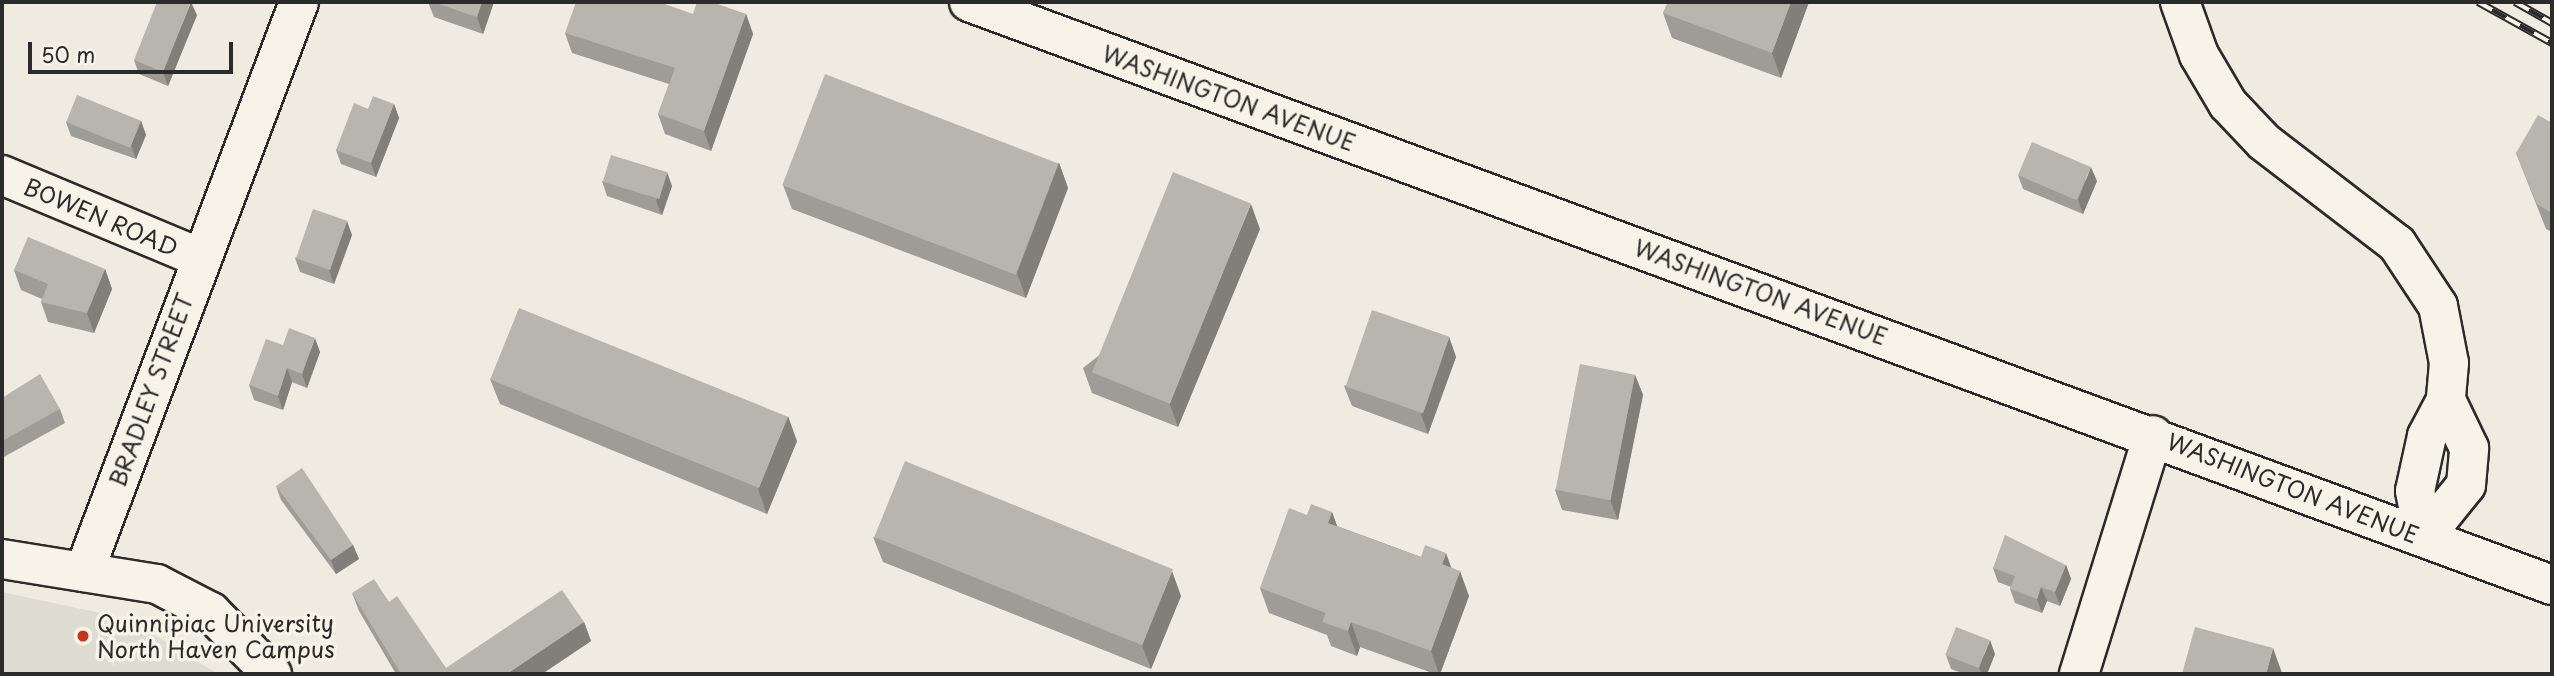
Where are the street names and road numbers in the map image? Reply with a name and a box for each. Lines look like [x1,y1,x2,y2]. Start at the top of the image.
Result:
street label: WASHINGTON AVENUE [1098,39,1360,157]
street label: BOWEN ROAD [19,172,183,262]
street label: WASHINGTON AVENUE [1630,233,1892,351]
street label: BRADLEY STREET [102,288,200,492]
street label: WASHINGTON AVENUE [2163,427,2423,549]

